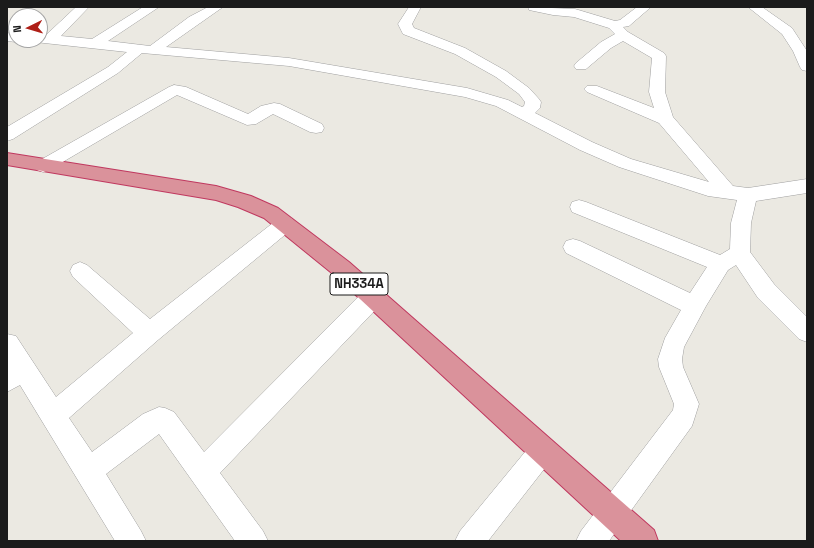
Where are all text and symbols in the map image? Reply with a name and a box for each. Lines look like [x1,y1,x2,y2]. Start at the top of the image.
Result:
north arrow [8,8,48,48]
text: N [10,25,24,33]
road number: NH334A [330,273,388,295]

